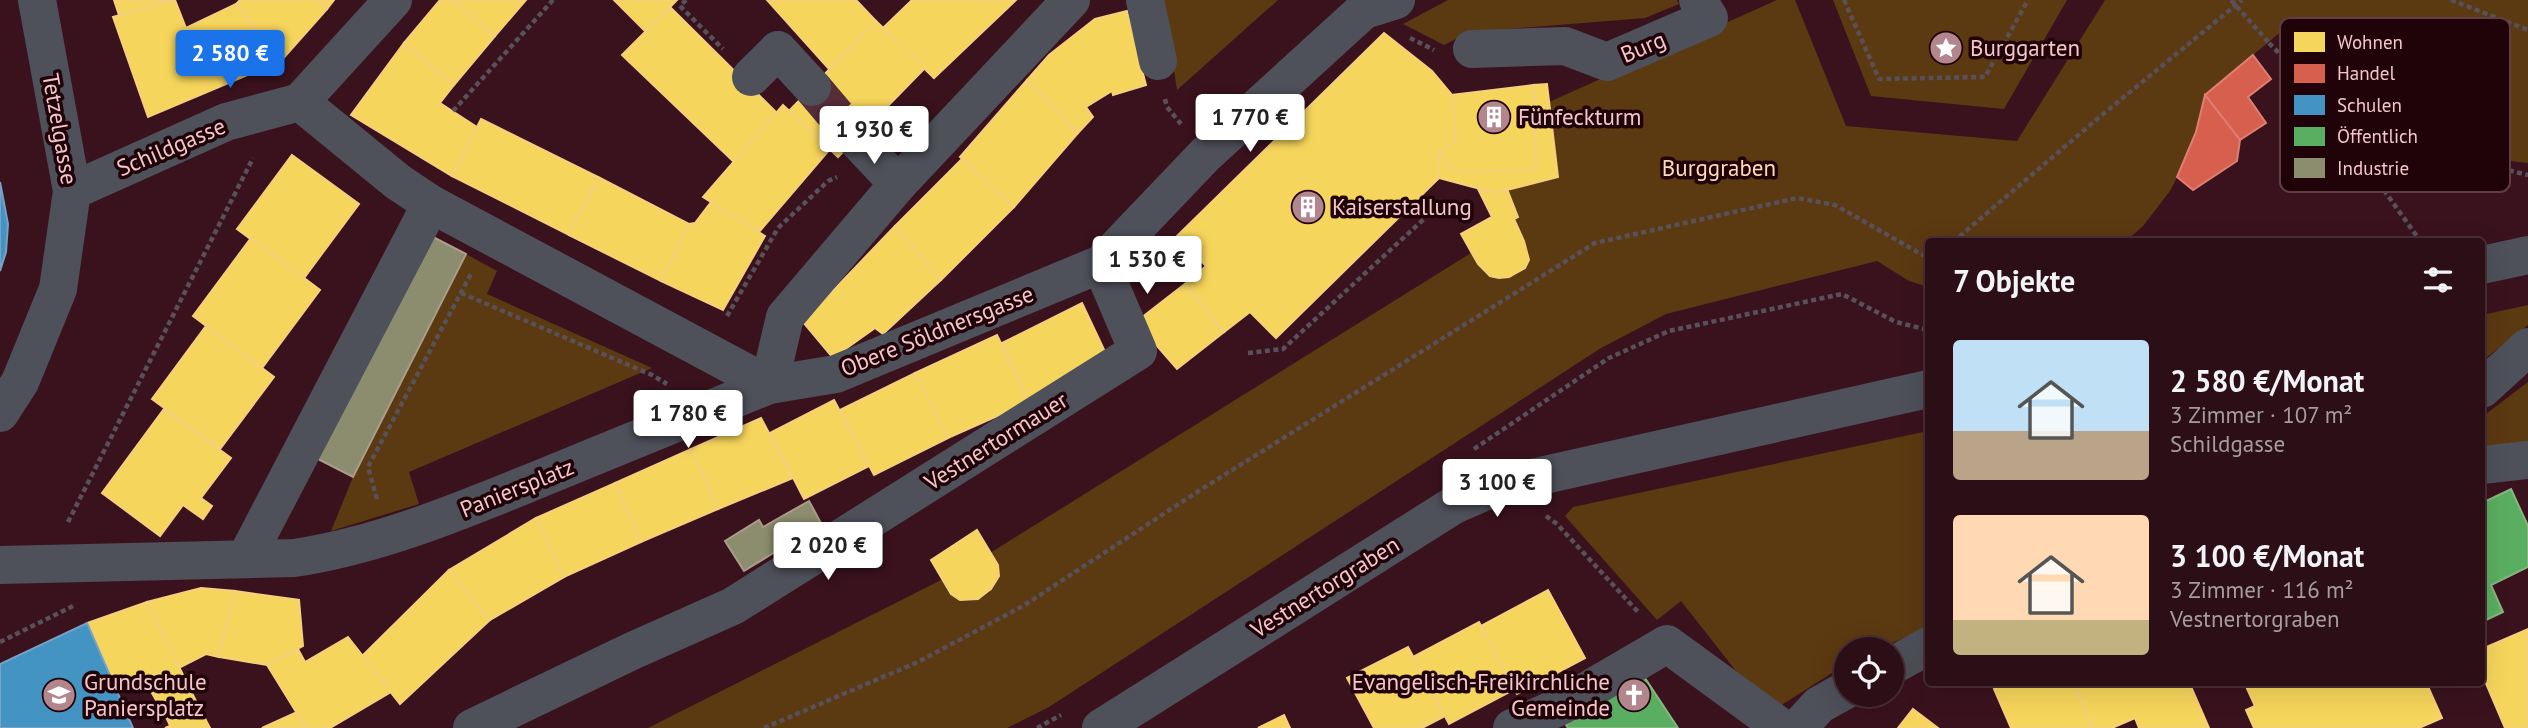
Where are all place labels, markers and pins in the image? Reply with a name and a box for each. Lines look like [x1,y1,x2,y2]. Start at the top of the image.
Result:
place icon: Burggarten [1927,29,1965,67]
pin: 2 580 € [165,31,295,90]
place label: Burggarten [1970,33,2080,62]
pin: 1 770 € [1185,94,1315,154]
building icon: Fünfeckturm [1475,98,1513,136]
place label: Fünfeckturm [1518,102,1641,131]
pin: 1 930 € [809,106,939,166]
building icon: Kaiserstallung [1289,188,1327,226]
place label: Kaiserstallung [1332,192,1472,221]
pin: 1 530 € [1082,236,1212,296]
pin: 1 780 € [623,391,753,450]
pin: 3 100 € [1432,460,1562,519]
pin: 2 020 € [763,522,893,582]
place label: Grundschule Paniersplatz [84,667,207,722]
place label: Evangelisch-Freikirchliche Gemeinde [1352,667,1610,722]
school or university icon: Grundschule Paniersplatz [40,676,78,714]
church icon: Evangelisch-Freikirchliche Gemeinde [1615,676,1653,714]

